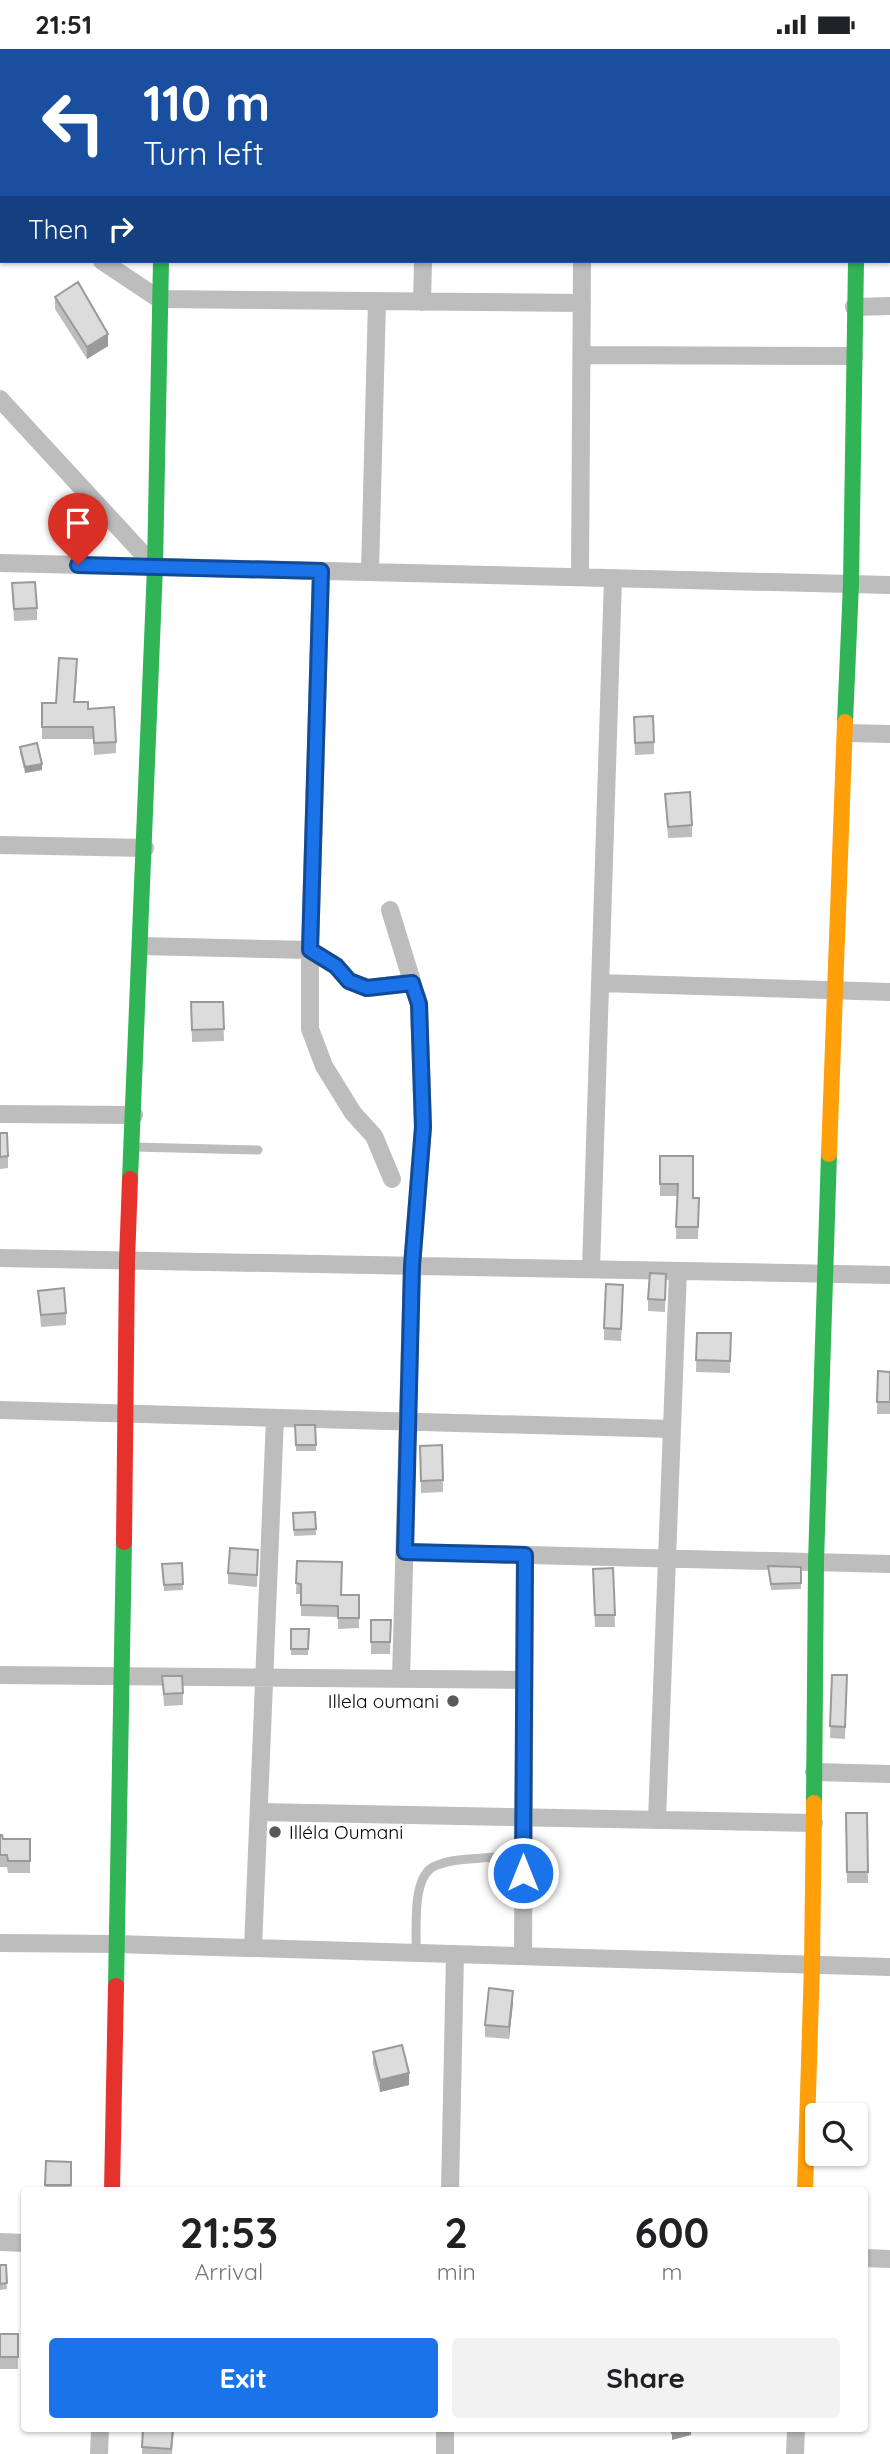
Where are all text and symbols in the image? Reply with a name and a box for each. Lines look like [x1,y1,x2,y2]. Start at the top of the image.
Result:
text: 21:51 [35,8,92,41]
text: 110 m [143,72,270,133]
icon: left [28,77,119,168]
text: Turn left [143,133,264,173]
icon: right [102,210,140,248]
text: Then [28,213,88,246]
pin [48,493,108,565]
icon: arrive [59,504,97,542]
place label: Illela oumani [328,1689,439,1713]
marker: Illela oumani [445,1693,461,1709]
place label: Illéla Oumani [289,1820,403,1844]
marker: Illéla Oumani [267,1824,283,1840]
position arrow [486,1836,560,1910]
map controls [805,2103,868,2166]
button: search [805,2103,868,2166]
text: 21:53 [180,2206,278,2259]
text: 2 [444,2206,468,2259]
text: 600 [635,2206,709,2259]
text: Arrival [194,2257,263,2286]
text: min [437,2257,476,2286]
text: m [661,2257,682,2286]
button: Exit [49,2338,438,2418]
button: Share [452,2338,840,2418]

